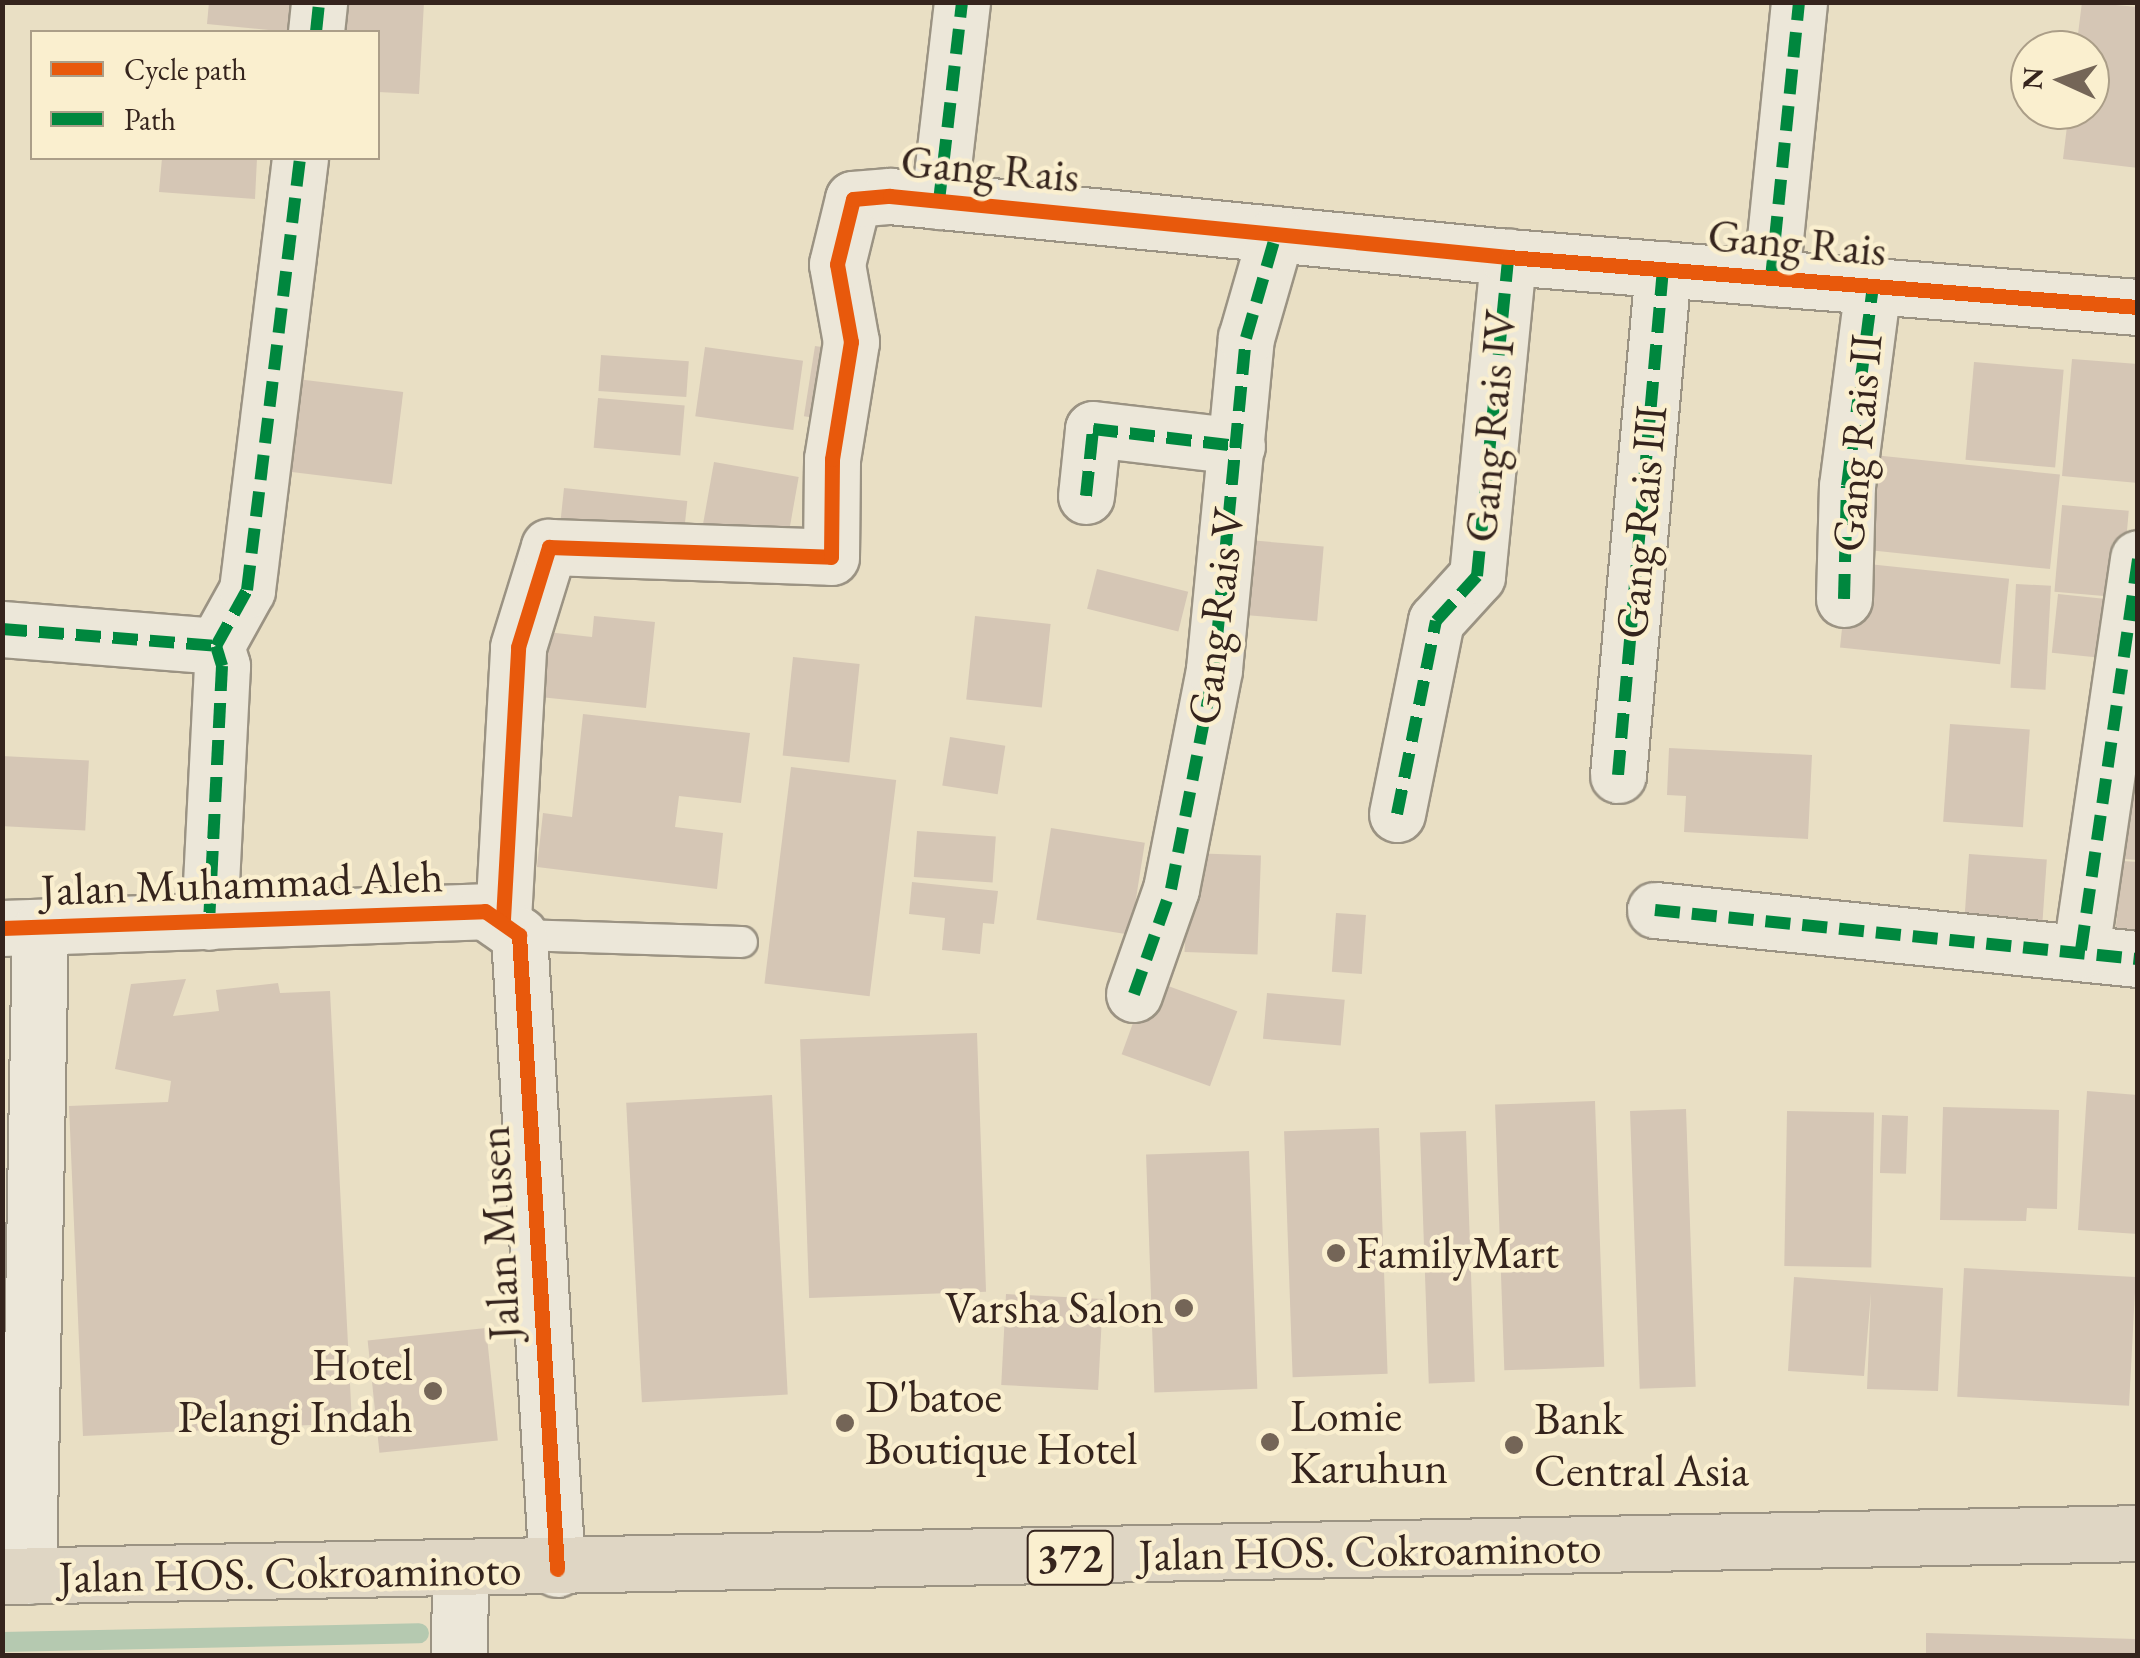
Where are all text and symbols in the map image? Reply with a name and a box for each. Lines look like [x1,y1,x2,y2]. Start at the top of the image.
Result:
legend [30,30,380,160]
north arrow [2010,30,2110,130]
text: Cycle path [124,50,247,89]
text: N [2013,66,2051,91]
text: Path [124,100,176,139]
street label: Gang Rais [899,134,1081,204]
street label: Gang Rais [1706,208,1888,278]
street label: Gang Rais IV [1454,307,1528,545]
street label: Gang Rais II [1821,332,1893,554]
street label: Gang Rais III [1604,403,1678,641]
street label: Gang Rais V [1176,505,1256,727]
street label: Jalan Muhammad Aleh [40,849,444,917]
street label: Jalan Musen [466,1124,532,1342]
place label: FamilyMart [1356,1226,1559,1280]
marker: FamilyMart [1325,1242,1347,1264]
place label: Varsha Salon [945,1281,1164,1335]
marker: Varsha Salon [1173,1297,1195,1319]
place label: Hotel Pelangi Indah [178,1338,413,1444]
place label: D'batoe Boutique Hotel [865,1370,1138,1476]
marker: Hotel Pelangi Indah [422,1380,444,1402]
place label: Lomie Karuhun [1290,1389,1448,1495]
place label: Bank Central Asia [1534,1392,1749,1498]
marker: D'batoe Boutique Hotel [834,1412,856,1434]
marker: Lomie Karuhun [1259,1431,1281,1453]
marker: Bank Central Asia [1503,1434,1525,1456]
street label: Jalan HOS. Cokroaminoto [1138,1520,1602,1582]
road number: 372 [1025,1521,1115,1595]
street label: Jalan HOS. Cokroaminoto [58,1542,522,1604]

